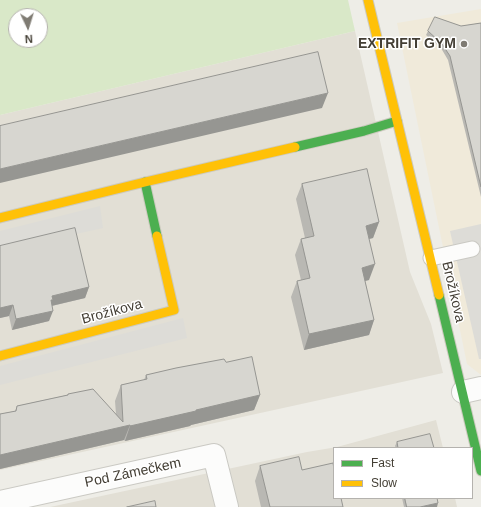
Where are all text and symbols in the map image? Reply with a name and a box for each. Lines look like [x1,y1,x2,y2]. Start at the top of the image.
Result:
north arrow [8,8,48,48]
text: N [24,33,33,45]
place label: EXTRIFIT GYM [358,36,456,52]
marker: EXTRIFIT GYM [459,39,469,49]
street label: Brožíkova [438,260,468,324]
street label: Brožíkova [80,296,144,328]
legend [333,447,473,499]
street label: Pod Zámečkem [83,455,183,491]
text: Fast [371,456,394,470]
text: Slow [371,476,397,490]

